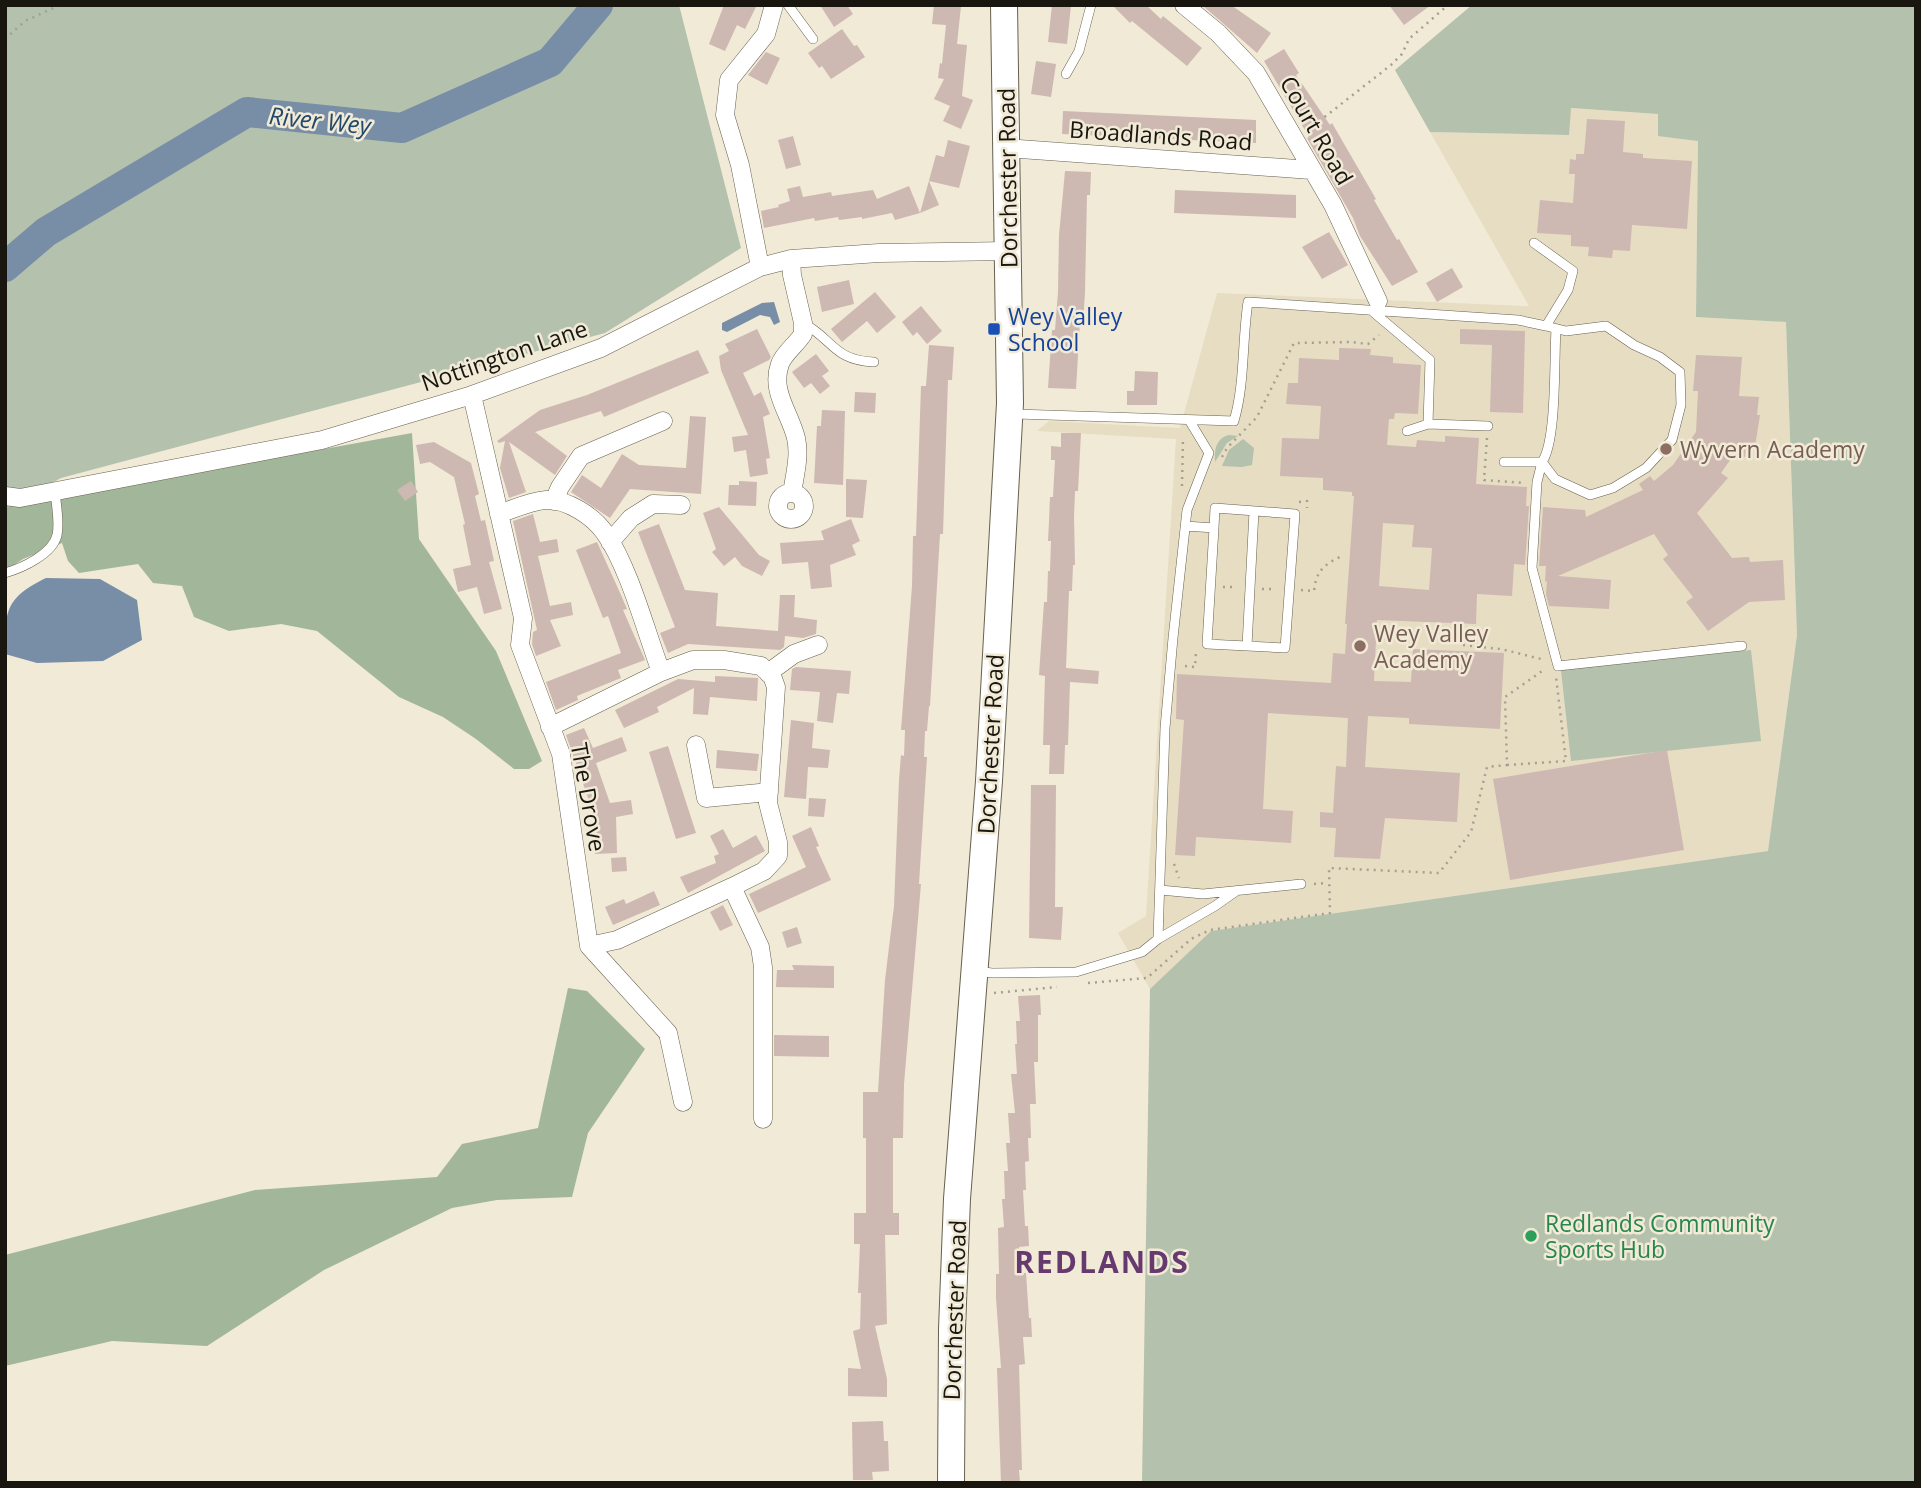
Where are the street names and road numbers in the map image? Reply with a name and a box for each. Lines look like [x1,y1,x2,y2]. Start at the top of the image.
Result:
street label: Court Road [1273,70,1361,190]
street label: Dorchester Road [989,88,1025,268]
street label: Broadlands Road [1068,113,1254,157]
street label: Nottington Lane [417,312,591,398]
street label: Dorchester Road [969,653,1011,835]
street label: The Drove [564,740,614,854]
street label: Dorchester Road [935,1219,973,1401]

